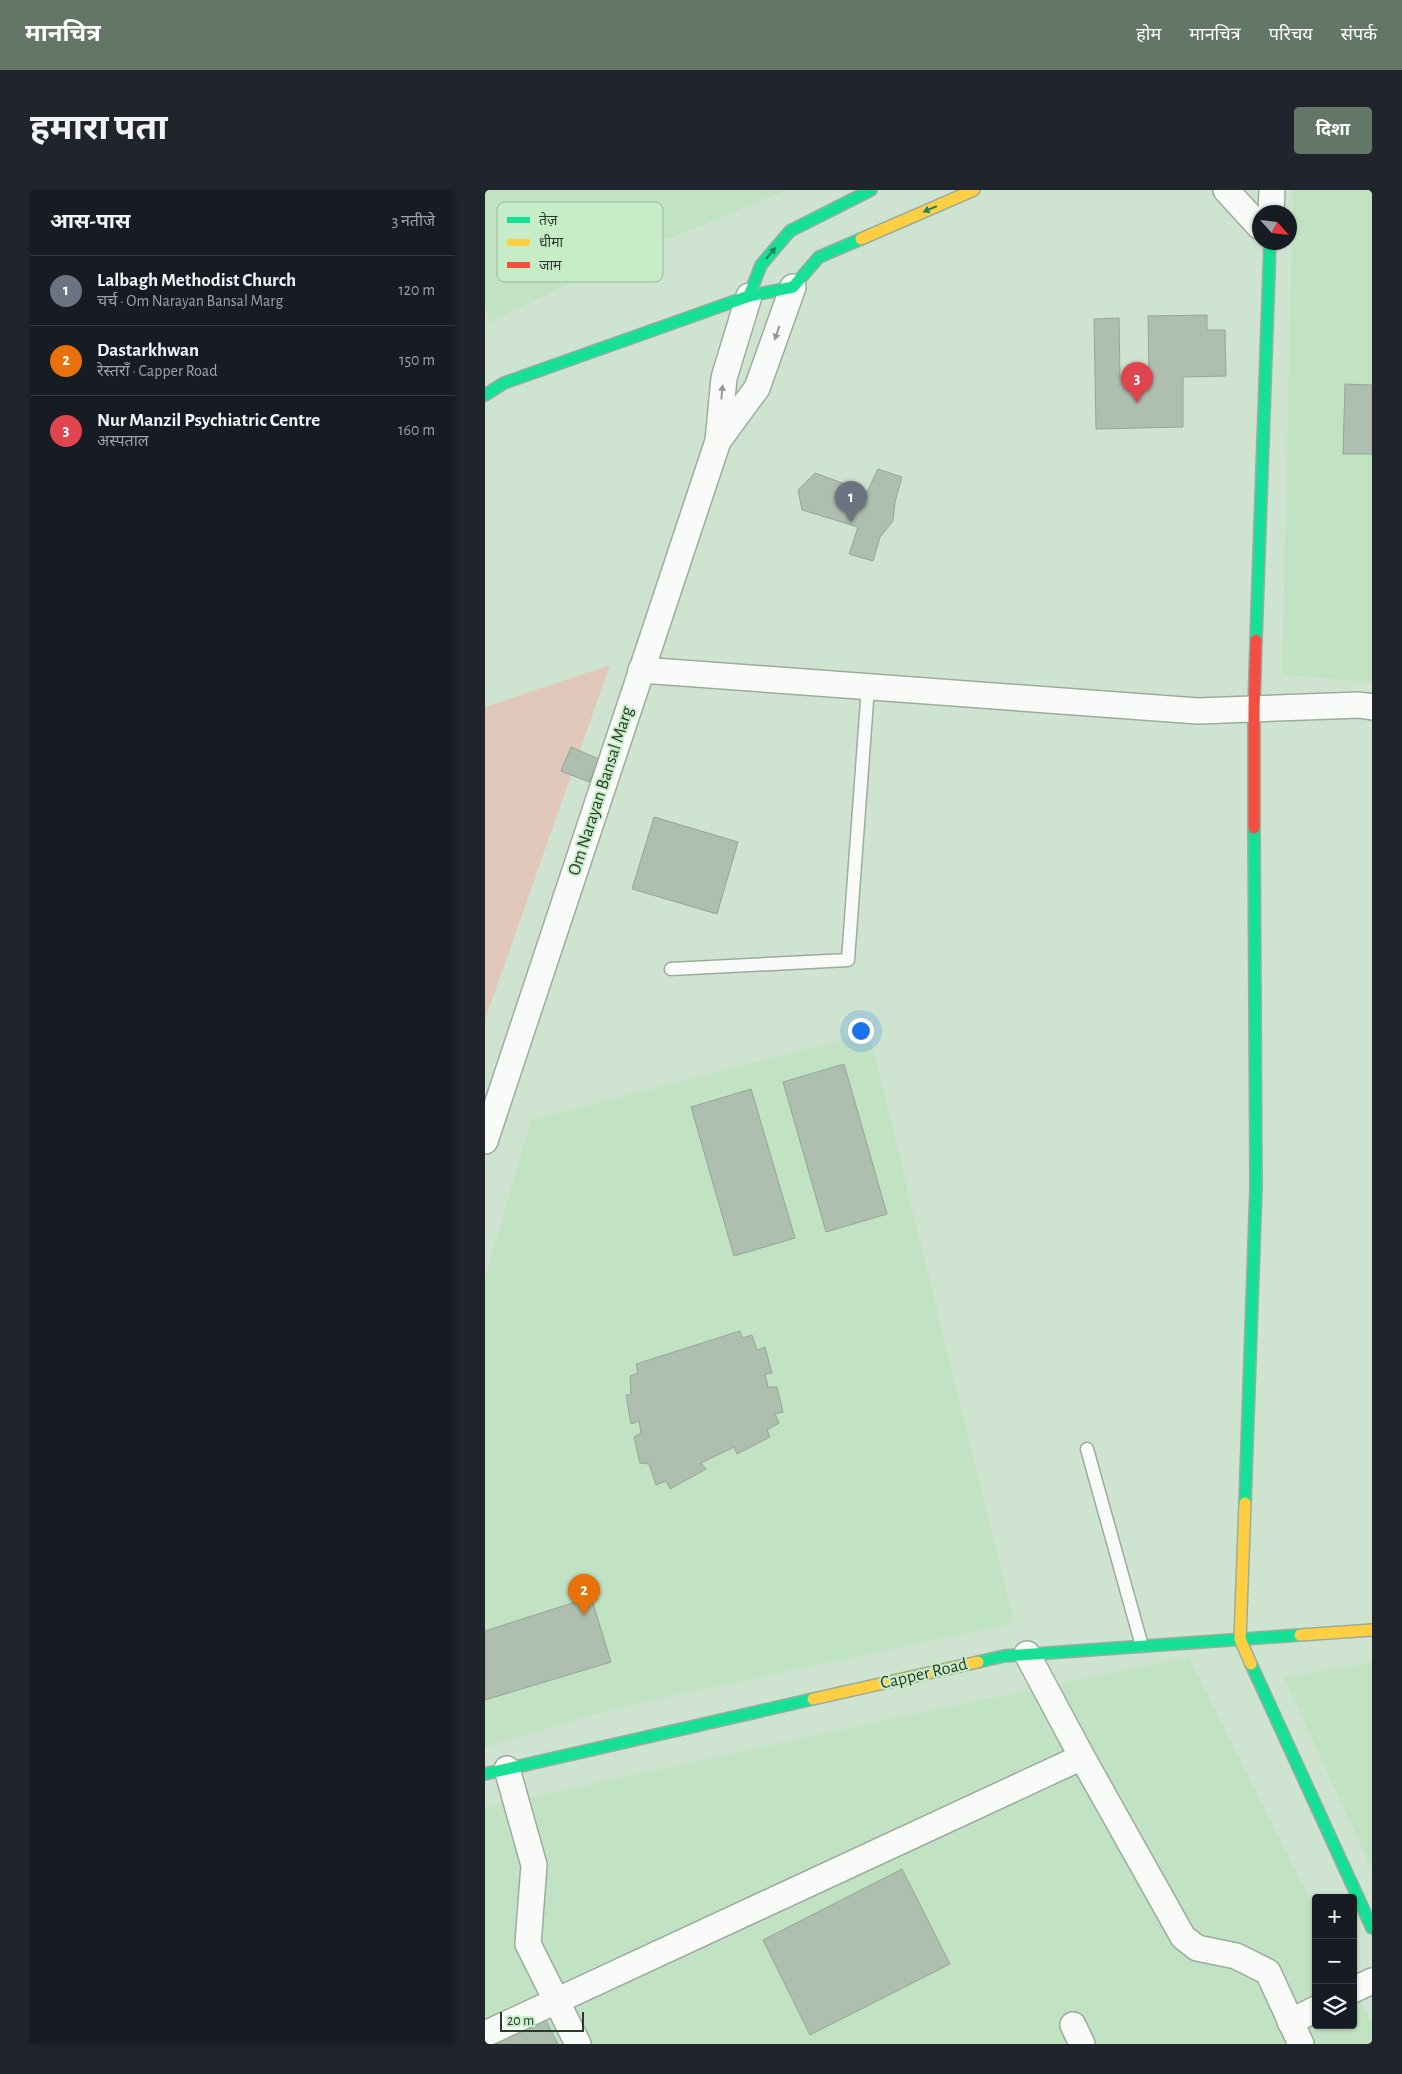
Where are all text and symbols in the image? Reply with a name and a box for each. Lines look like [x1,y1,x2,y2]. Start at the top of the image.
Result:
text: मानचित्र [25,22,101,46]
text: होम [1136,26,1161,44]
text: मानचित्र [1189,26,1241,44]
text: परिचय [1269,26,1313,44]
text: संपर्क [1341,26,1377,44]
button: दिशा [1294,107,1372,154]
text: हमारा पता [30,111,167,146]
legend [497,202,663,282]
north arrow [1252,205,1297,250]
one-way arrow [923,206,937,214]
text: आस-पास [50,211,131,232]
text: तेज़ [539,211,558,228]
text: 3 नतीजे [392,213,435,229]
text: धीमा [539,234,564,250]
one-way arrow [765,248,777,260]
text: जाम [539,259,562,273]
text: Lalbagh Methodist Church [97,271,296,290]
text: 1 [63,282,69,298]
text: 120 m [398,282,435,298]
text: चर्च · Om Narayan Bansal Marg [97,293,283,309]
one-way arrow [773,326,781,341]
text: Dastarkhwan [97,341,199,360]
text: 2 [62,352,70,368]
text: 150 m [399,352,435,368]
pin: 3 [1121,362,1153,403]
text: रेस्तराँ · Capper Road [97,363,218,379]
one-way arrow [718,384,726,400]
text: Nur Manzil Psychiatric Centre [97,411,320,430]
text: 3 [63,422,69,438]
text: 160 m [398,422,435,438]
text: अस्पताल [97,433,149,449]
pin: 1 [835,481,867,522]
street label: Om Narayan Bansal Marg [565,704,637,878]
your location [848,1018,874,1044]
pin: 2 [568,1574,600,1615]
street label: Capper Road [879,1655,969,1693]
map controls [1312,1894,1357,2029]
button: + [1312,1894,1357,1939]
button: − [1312,1939,1357,1984]
button: layers [1312,1984,1357,2029]
scale bar [500,2009,584,2032]
text: 20 m [507,2014,534,2028]

